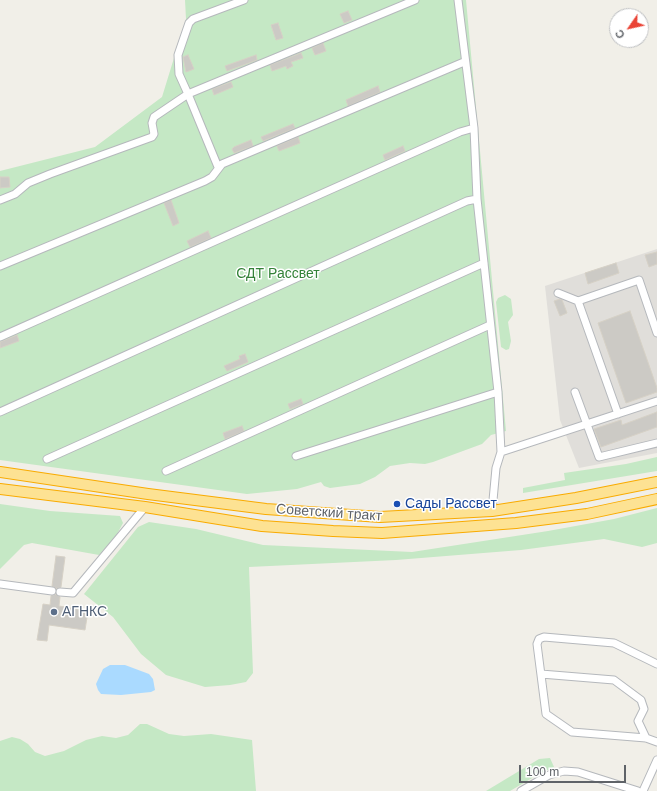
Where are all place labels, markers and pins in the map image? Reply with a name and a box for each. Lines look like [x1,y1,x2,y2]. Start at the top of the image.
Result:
place label: Сады Рассвет [405,496,497,512]
marker: Сады Рассвет [392,499,402,509]
place label: АГНКС [62,604,107,620]
marker: АГНКС [49,607,59,617]

